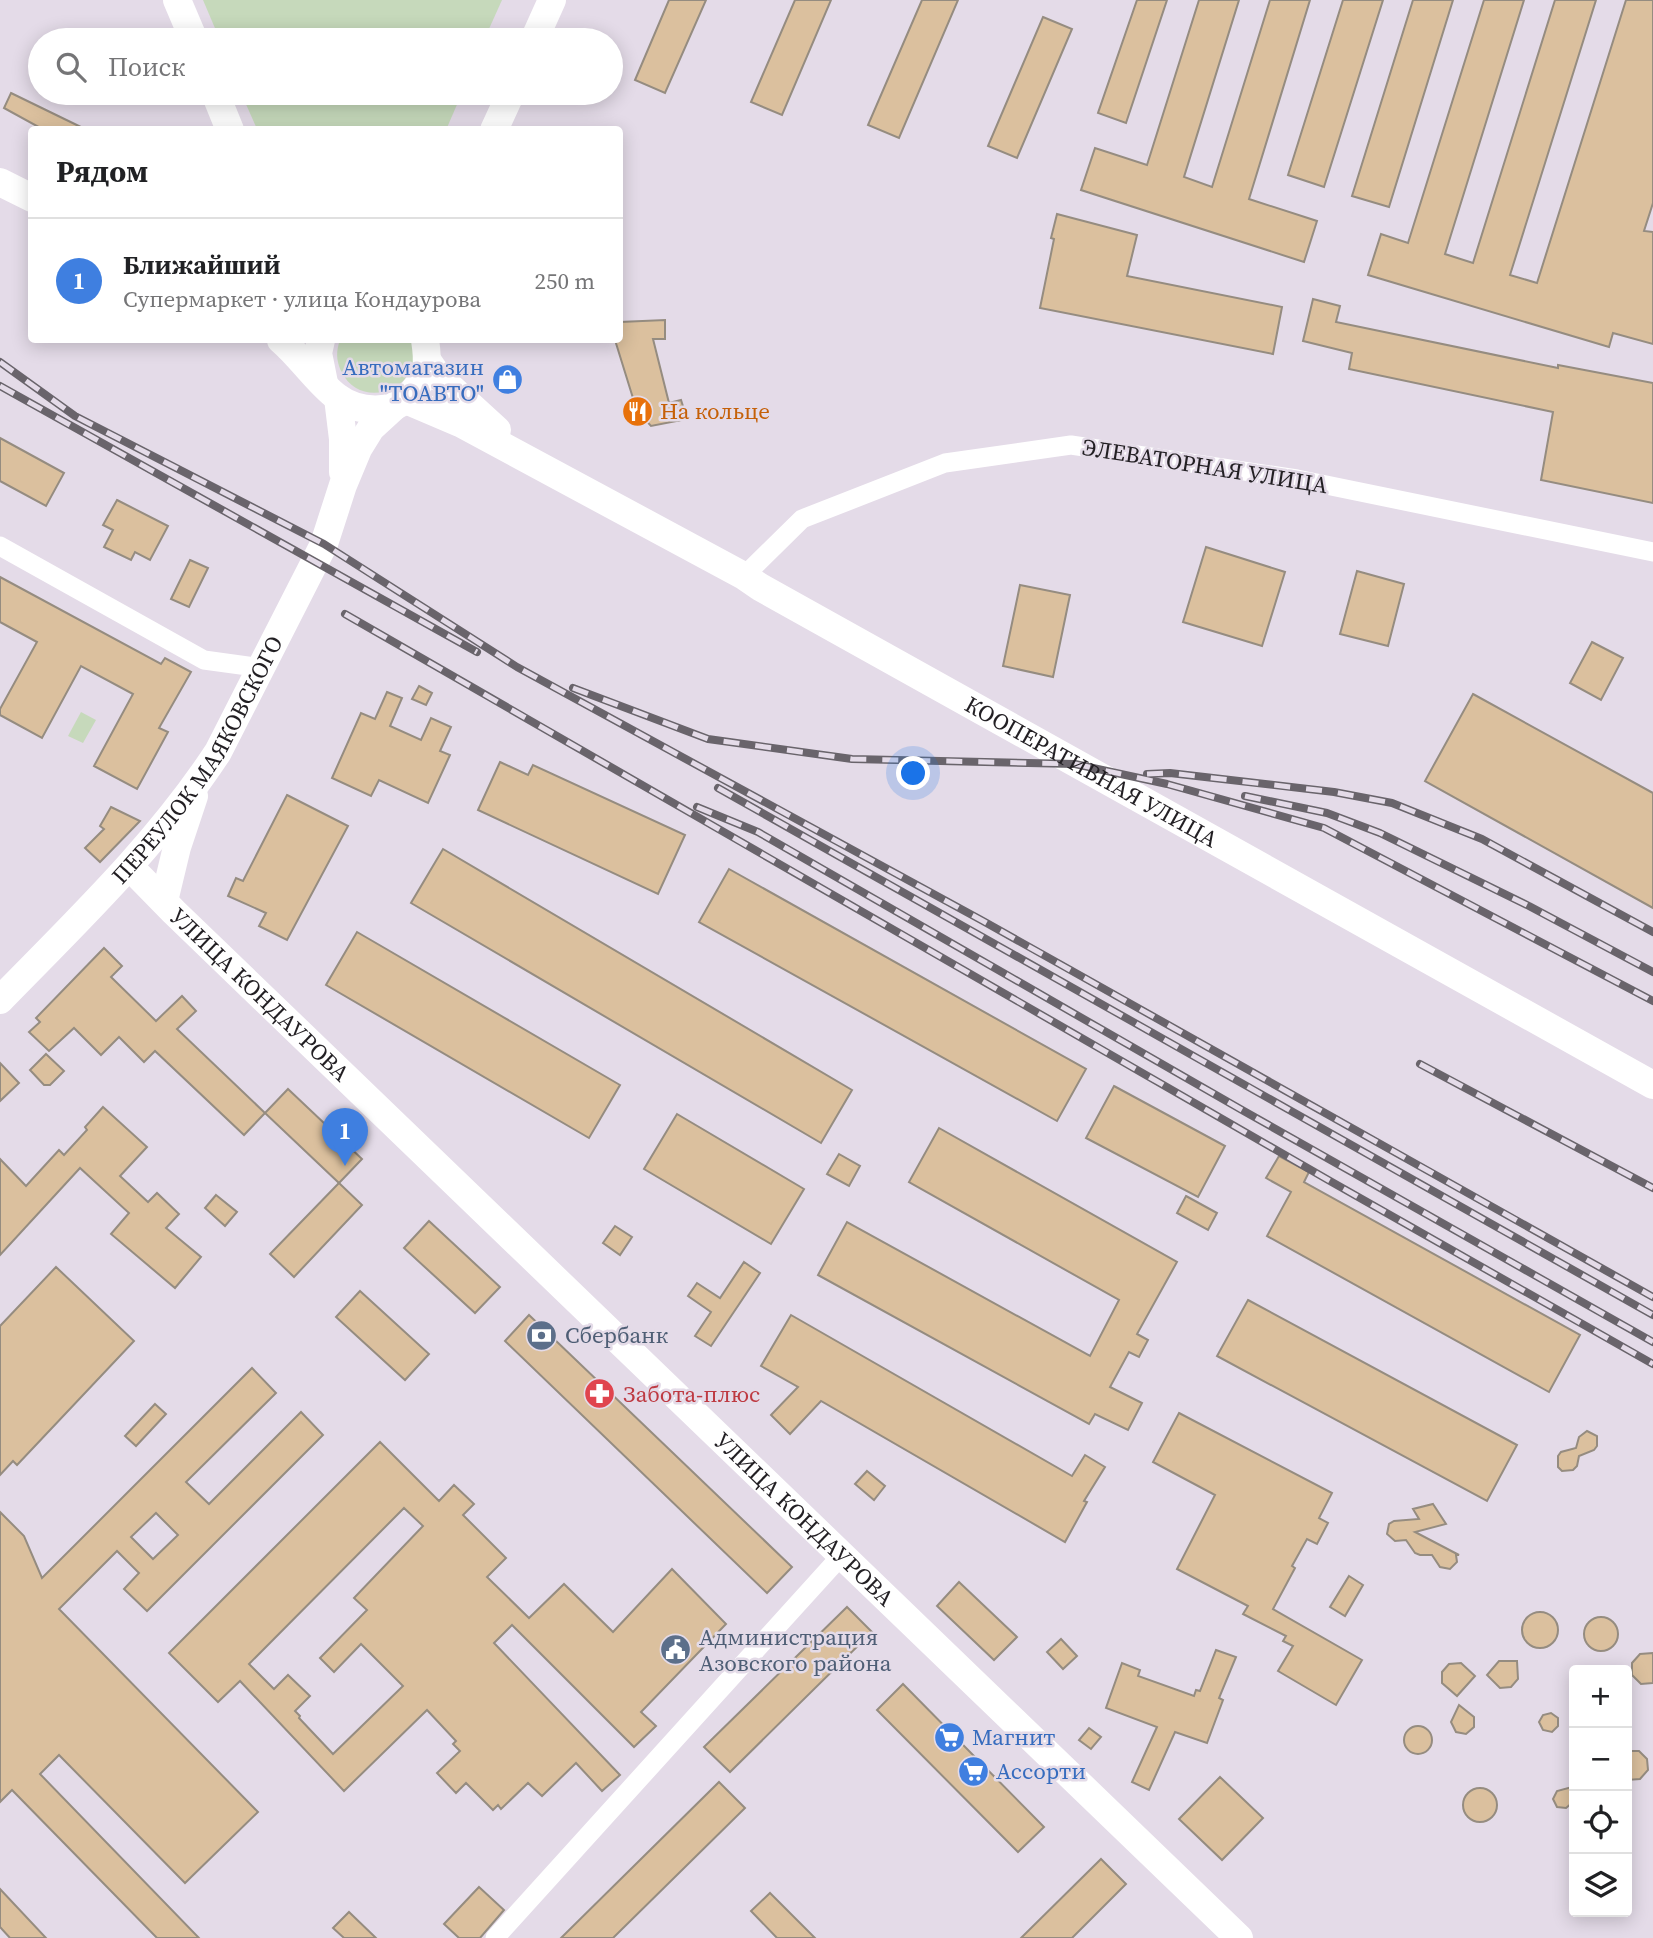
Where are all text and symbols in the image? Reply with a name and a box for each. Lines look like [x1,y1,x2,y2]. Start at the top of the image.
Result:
search box [28,28,623,105]
icon: search [52,48,90,86]
text: Поиск [108,49,185,85]
text: Рядом [56,151,148,192]
text: Ближайший [123,247,281,283]
text: 1 [73,265,85,297]
text: 250 m [534,265,595,297]
text: Супермаркет · улица Кондаурова [123,283,481,315]
place label: Автомагазин "ТОАВТО" [342,351,484,409]
shop icon: Автомагазин "ТОАВТО" [490,363,524,397]
restaurant icon: На кольце [620,394,654,428]
place label: На кольце [660,395,770,427]
street label: ЭЛЕВАТОРНАЯ УЛИЦА [1080,431,1331,501]
street label: ПЕРЕУЛОК МАЯКОВСКОГО [104,630,291,891]
street label: КООПЕРАТИВНАЯ УЛИЦА [959,688,1224,855]
your location [896,756,930,790]
street label: УЛИЦА КОНДАУРОВА [163,900,357,1089]
pin: 1 [322,1108,368,1166]
bank icon: Сбербанк [525,1318,559,1352]
place label: Сбербанк [565,1319,669,1351]
pharmacy icon: Забота-плюс [583,1377,617,1411]
place label: Забота-плюс [623,1378,760,1410]
street label: УЛИЦА КОНДАУРОВА [707,1425,902,1614]
place label: Администрация Азовского района [699,1621,892,1679]
public building icon: Администрация Азовского района [659,1633,693,1667]
map controls [1569,1665,1632,1917]
button: + [1569,1665,1632,1728]
supermarket icon: Магнит [932,1720,966,1754]
place label: Магнит [972,1721,1055,1753]
button: − [1569,1728,1632,1791]
supermarket icon: Ассорти [956,1754,990,1788]
place label: Ассорти [996,1755,1086,1787]
button: locate [1569,1791,1632,1854]
button: layers [1569,1854,1632,1917]

